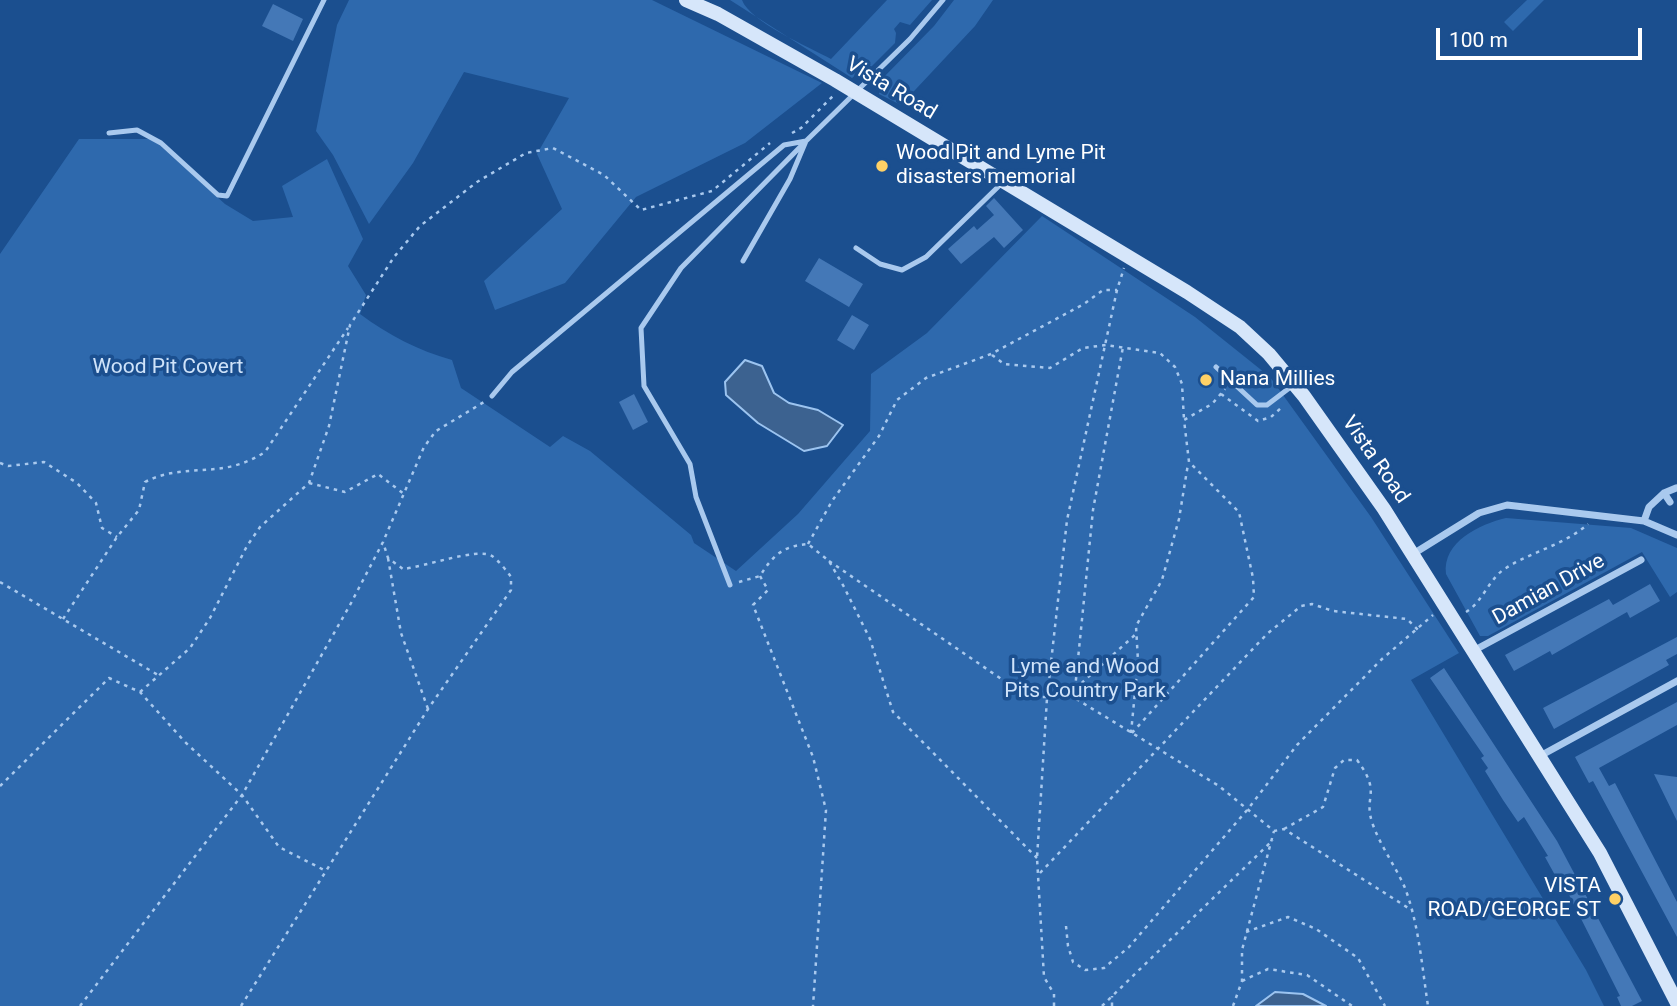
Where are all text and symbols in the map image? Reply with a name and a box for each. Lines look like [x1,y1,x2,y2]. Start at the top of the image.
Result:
scale bar [1439,14,1646,58]
text: 100 m [1449,28,1508,52]
street label: Vista Road [841,52,941,126]
place label: Wood Pit and Lyme Pit disasters memorial [896,141,1106,191]
marker: Wood Pit and Lyme Pit disasters memorial [874,158,890,174]
park label: Wood Pit Covert [93,355,243,381]
place label: Nana Millies [1220,367,1335,393]
marker: Nana Millies [1198,372,1214,388]
street label: Vista Road [1336,411,1414,509]
street label: Damian Drive [1489,549,1609,631]
park label: Lyme and Wood Pits Country Park [1004,655,1166,705]
place label: VISTA ROAD/GEORGE ST [1428,874,1601,924]
marker: VISTA ROAD/GEORGE ST [1607,891,1623,907]

